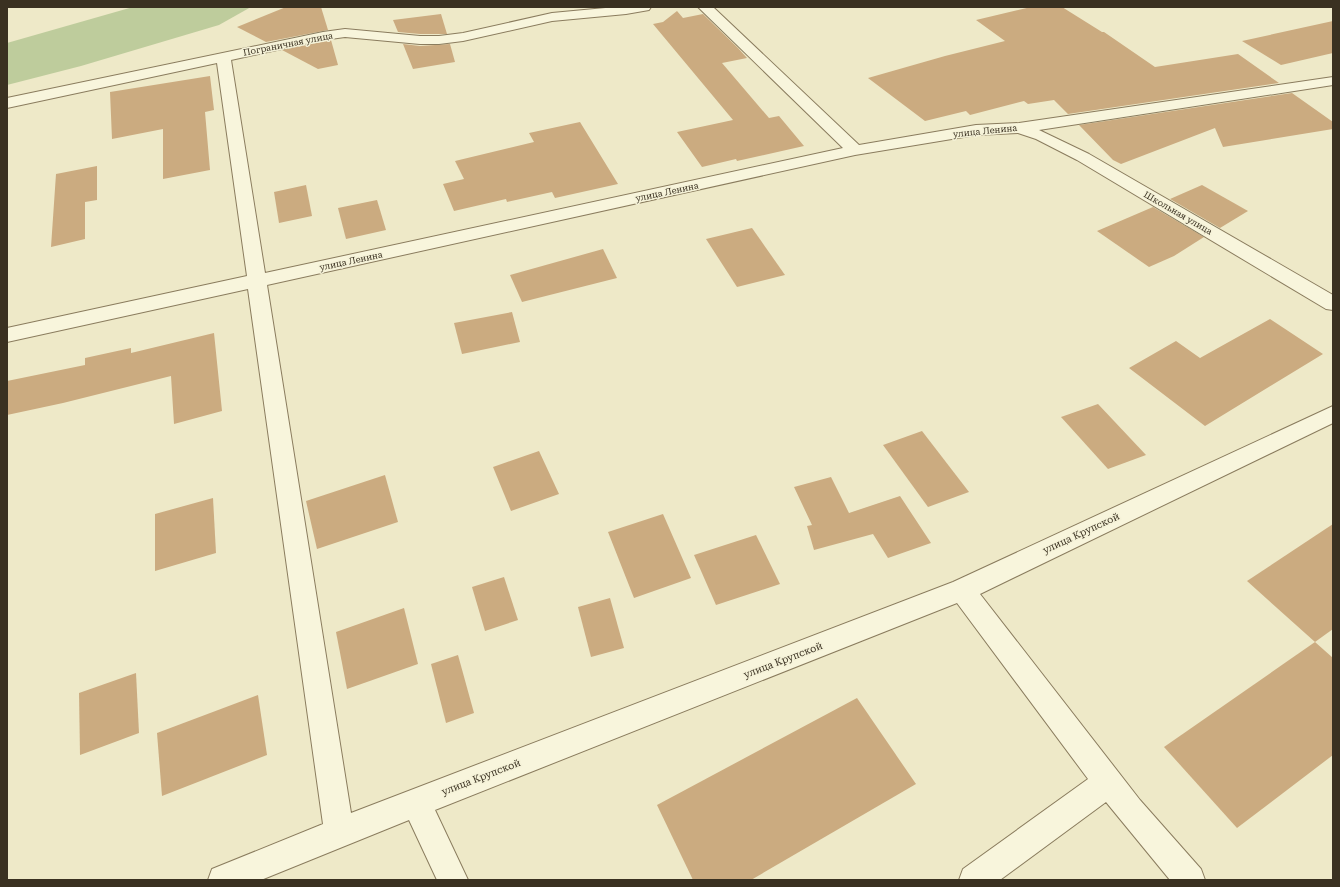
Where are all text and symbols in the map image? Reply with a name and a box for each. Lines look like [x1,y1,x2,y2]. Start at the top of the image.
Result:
street label: Пограничная улица [242,30,334,58]
street label: улица Ленина [952,123,1018,139]
street label: улица Ленина [634,180,700,204]
street label: Школьная улица [1142,189,1214,237]
street label: улица Ленина [318,249,384,273]
street label: улица Крупской [1041,510,1121,556]
street label: улица Крупской [742,640,824,680]
street label: улица Крупской [440,757,522,797]

